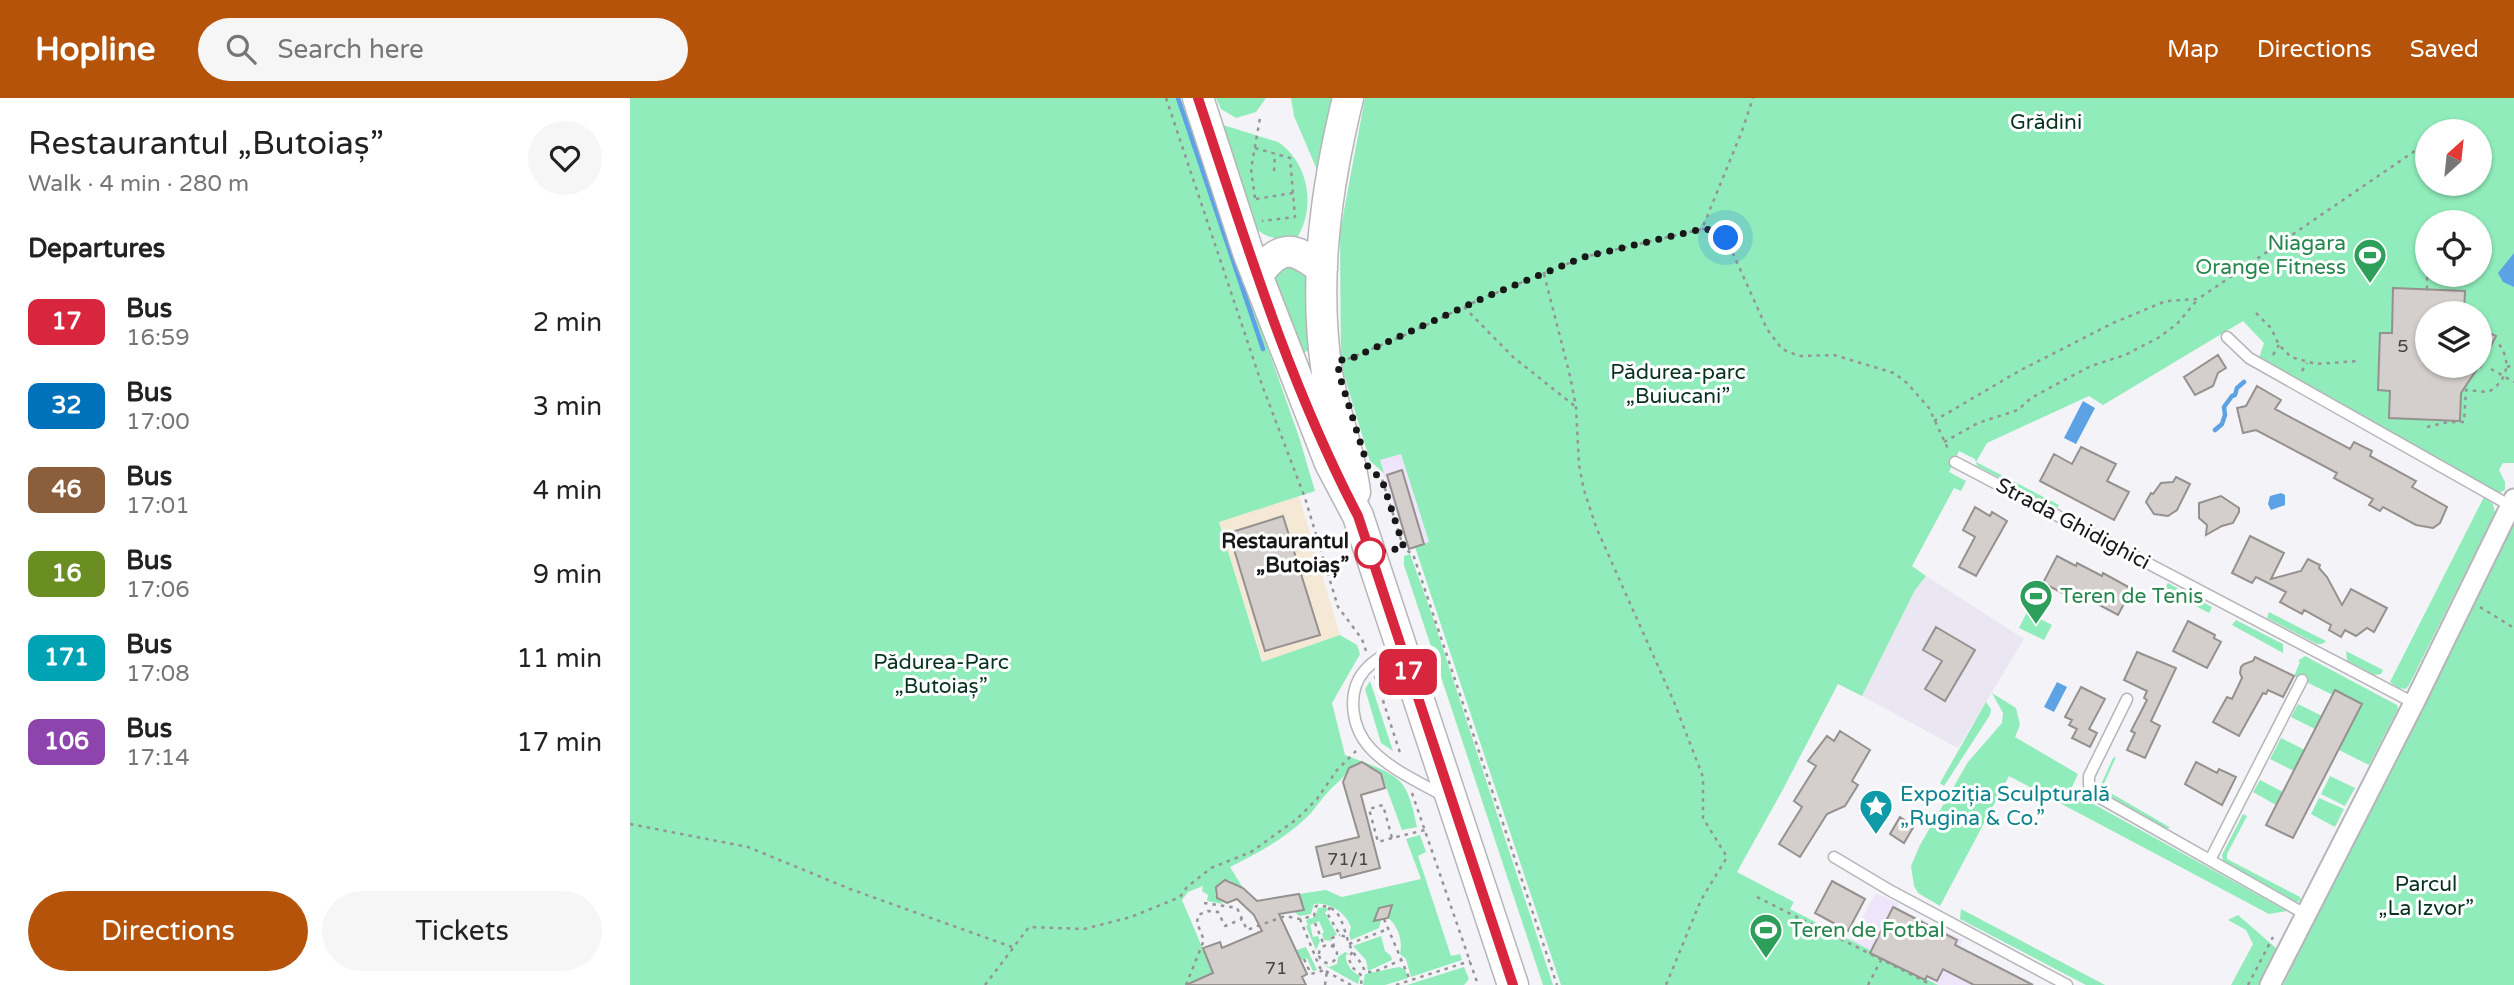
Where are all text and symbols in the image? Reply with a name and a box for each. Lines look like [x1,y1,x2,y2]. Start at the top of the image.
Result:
search box [198,18,688,81]
text: Hopline [35,30,156,69]
icon: search [222,30,260,68]
text: Search here [278,34,424,65]
text: Map [2167,35,2219,64]
text: Directions [2257,35,2372,64]
text: Saved [2410,35,2479,64]
park label: Grădini [2010,110,2082,135]
north arrow [2415,119,2492,196]
map controls [2415,119,2492,378]
button: heart [528,121,602,195]
text: Restaurantul „Butoiaș” [28,124,384,163]
text: Walk · 4 min · 280 m [28,170,249,198]
button: locate [2415,210,2492,287]
your location [1708,220,1743,255]
place label: Niagara Orange Fitness [2195,231,2346,280]
text: Departures [28,233,165,264]
sports icon: Niagara Orange Fitness [2351,236,2389,285]
text: Bus [126,293,172,324]
button: layers [2415,301,2492,378]
text: 17 [51,307,82,336]
text: 2 min [533,307,602,338]
text: 16:59 [126,324,190,352]
house number: 5 [2397,335,2409,357]
park label: Pădurea-parc „Buiucani” [1610,360,1746,409]
text: Bus [126,377,172,408]
text: 32 [51,391,82,420]
text: 3 min [533,391,602,422]
text: 17:00 [126,408,190,436]
text: Bus [126,461,172,492]
street label: Strada Ghidighici [1992,473,2154,575]
text: 46 [51,475,82,504]
text: 4 min [533,475,602,506]
text: 17:01 [126,492,190,520]
place label: Restaurantul „Butoiaș” [1221,529,1349,578]
marker: Restaurantul „Butoiaș” [1355,538,1385,568]
text: Bus [126,545,172,576]
text: 16 [51,559,82,588]
text: 9 min [533,559,602,590]
text: 17:06 [126,576,190,604]
sports icon: Teren de Tenis [2017,577,2055,626]
place label: Teren de Tenis [2060,584,2203,609]
text: Bus [126,629,172,660]
text: 171 [44,643,89,672]
text: 11 min [516,643,602,674]
line badge: 17 [1376,649,1440,695]
park label: Pădurea-Parc „Butoiaș” [873,650,1009,699]
text: 17 [1393,657,1423,686]
text: 17:08 [126,660,190,688]
text: Bus [126,713,172,744]
text: 106 [44,727,89,756]
text: 17 min [516,727,602,758]
text: 17:14 [126,744,190,772]
place label: Expoziția Sculpturală „Rugina & Co.” [1900,782,2110,831]
place icon: Expoziția Sculpturală „Rugina & Co.” [1857,787,1895,836]
house number: 71/1 [1327,848,1369,870]
park label: Parcul „La Izvor” [2378,872,2474,921]
button: Directions [28,891,308,971]
button: Tickets [322,891,602,971]
sports icon: Teren de Fotbal [1747,911,1785,960]
place label: Teren de Fotbal [1790,918,1945,943]
house number: 71 [1265,957,1287,979]

